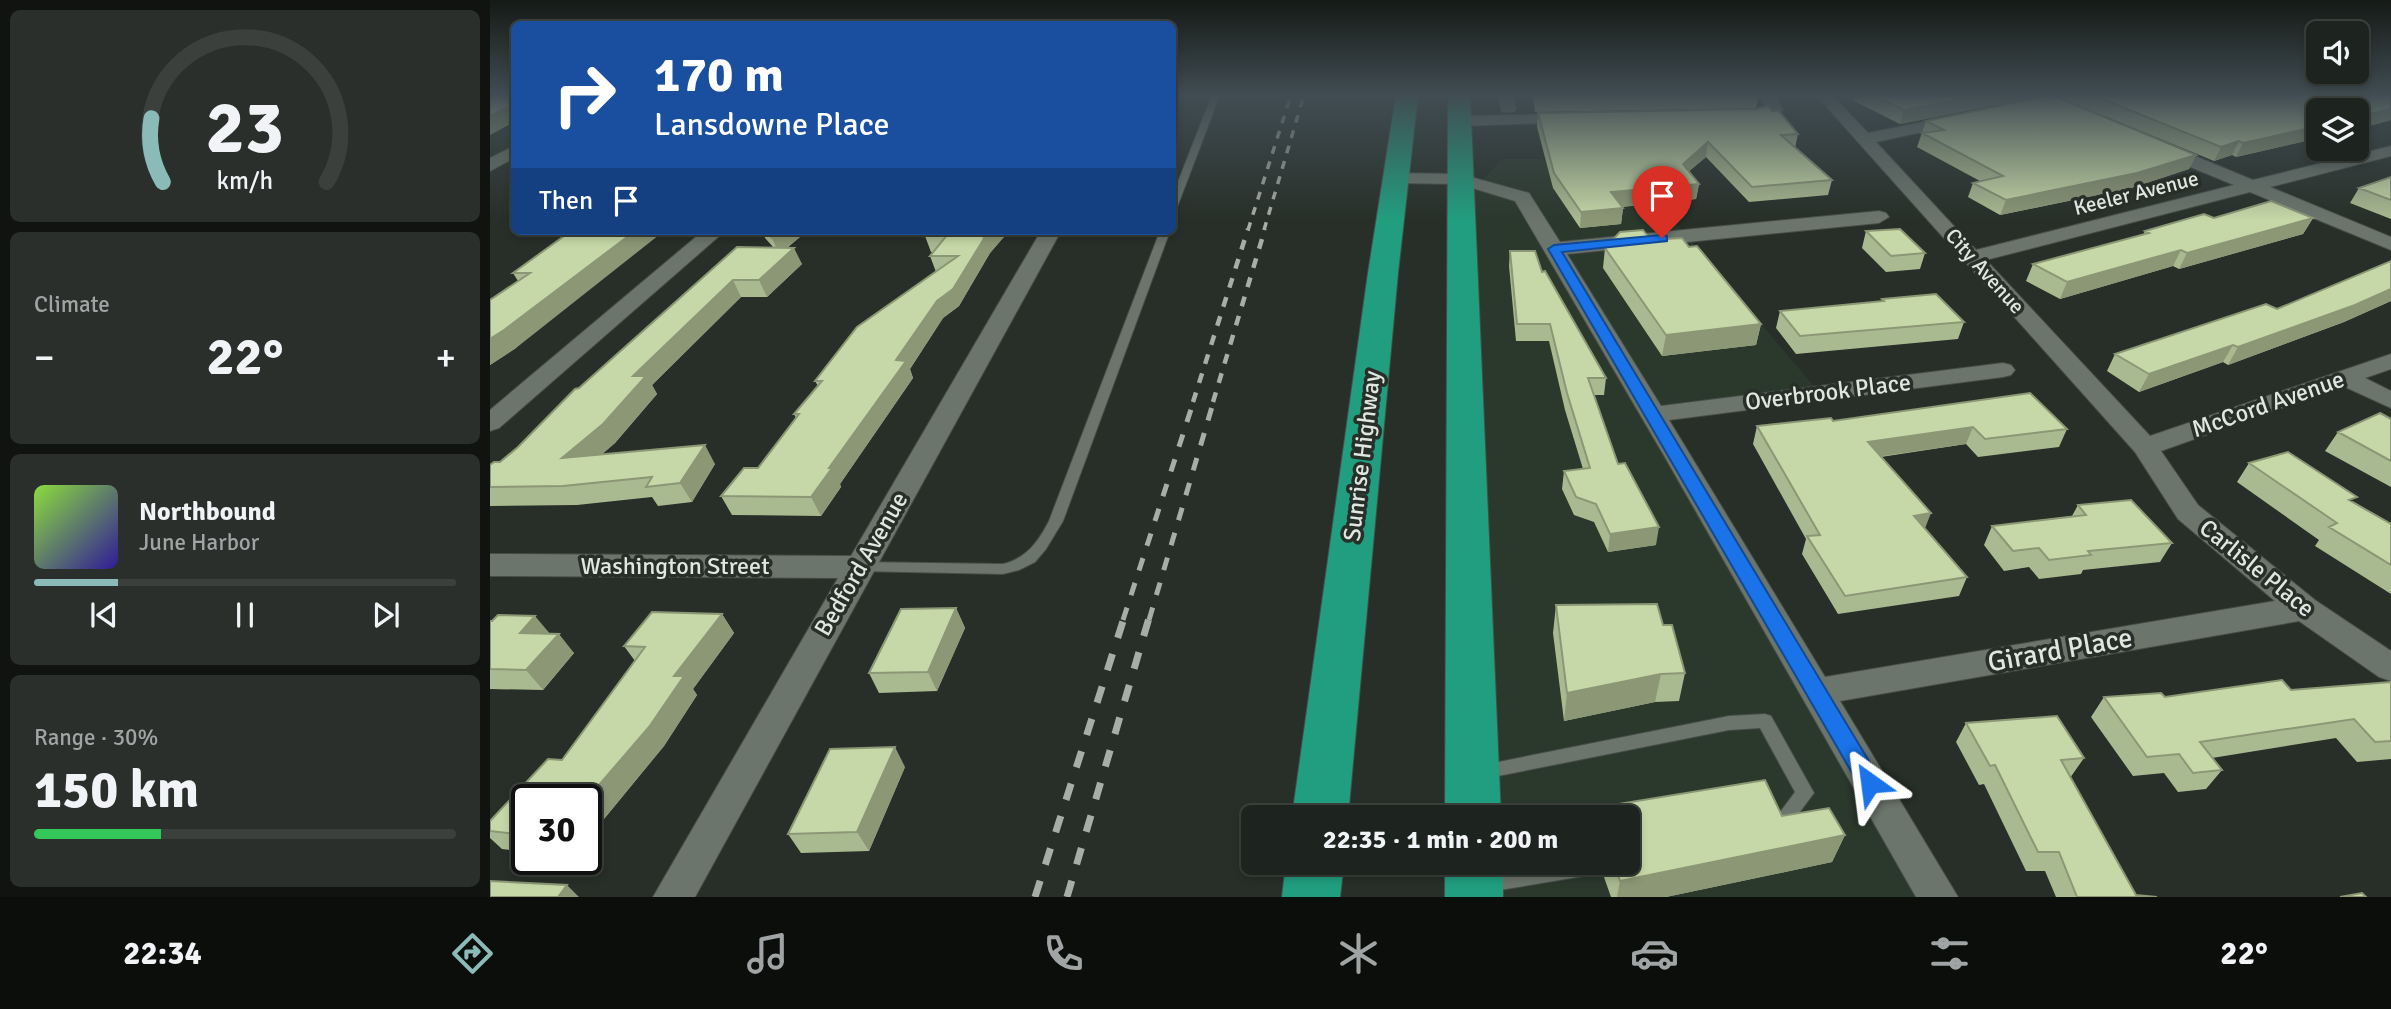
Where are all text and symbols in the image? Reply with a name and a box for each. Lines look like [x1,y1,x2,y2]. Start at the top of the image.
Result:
map controls [2306,21,2369,161]
button: sound [2306,21,2369,84]
text: 170 m [654,45,784,105]
icon: right [539,49,630,140]
text: 23 [206,84,284,173]
button: layers [2306,98,2369,161]
text: Lansdowne Place [654,105,890,144]
text: km/h [217,165,273,196]
street label: Keeler Avenue [2071,165,2201,221]
pin [1632,166,1692,238]
icon: arrive [1643,177,1681,215]
icon: arrive [607,182,645,220]
text: Then [539,185,593,217]
street label: City Avenue [1940,223,2030,319]
text: Climate [34,290,110,319]
text: 22° [207,325,283,389]
text: − [34,334,55,381]
text: + [435,334,456,381]
street label: McCord Avenue [2188,364,2348,444]
street label: Overbrook Place [1744,367,1912,417]
street label: Sunrise Highway [1337,369,1387,543]
street label: Bedford Avenue [808,487,914,641]
text: Northbound [139,496,276,528]
street label: Carlisle Place [2193,513,2321,623]
text: June Harbor [139,528,259,557]
street label: Washington Street [580,551,770,581]
icon: previous [85,596,123,634]
icon: pause [226,596,264,634]
icon: next [367,596,405,634]
street label: Girard Place [1985,621,2135,679]
text: Range · 30% [34,723,158,752]
position arrow [1833,746,1907,820]
text: 150 km [34,758,199,822]
speed limit sign: 30 [511,784,602,875]
text: 22:35 · 1 min · 200 m [1323,824,1558,856]
icon: directions [448,929,497,978]
icon: music [743,929,792,978]
icon: phone [1039,929,1088,978]
icon: climate [1334,929,1383,978]
icon: car [1630,929,1679,978]
icon: filters [1925,929,1974,978]
text: 22:34 [123,934,202,973]
text: 22° [2220,934,2268,973]

